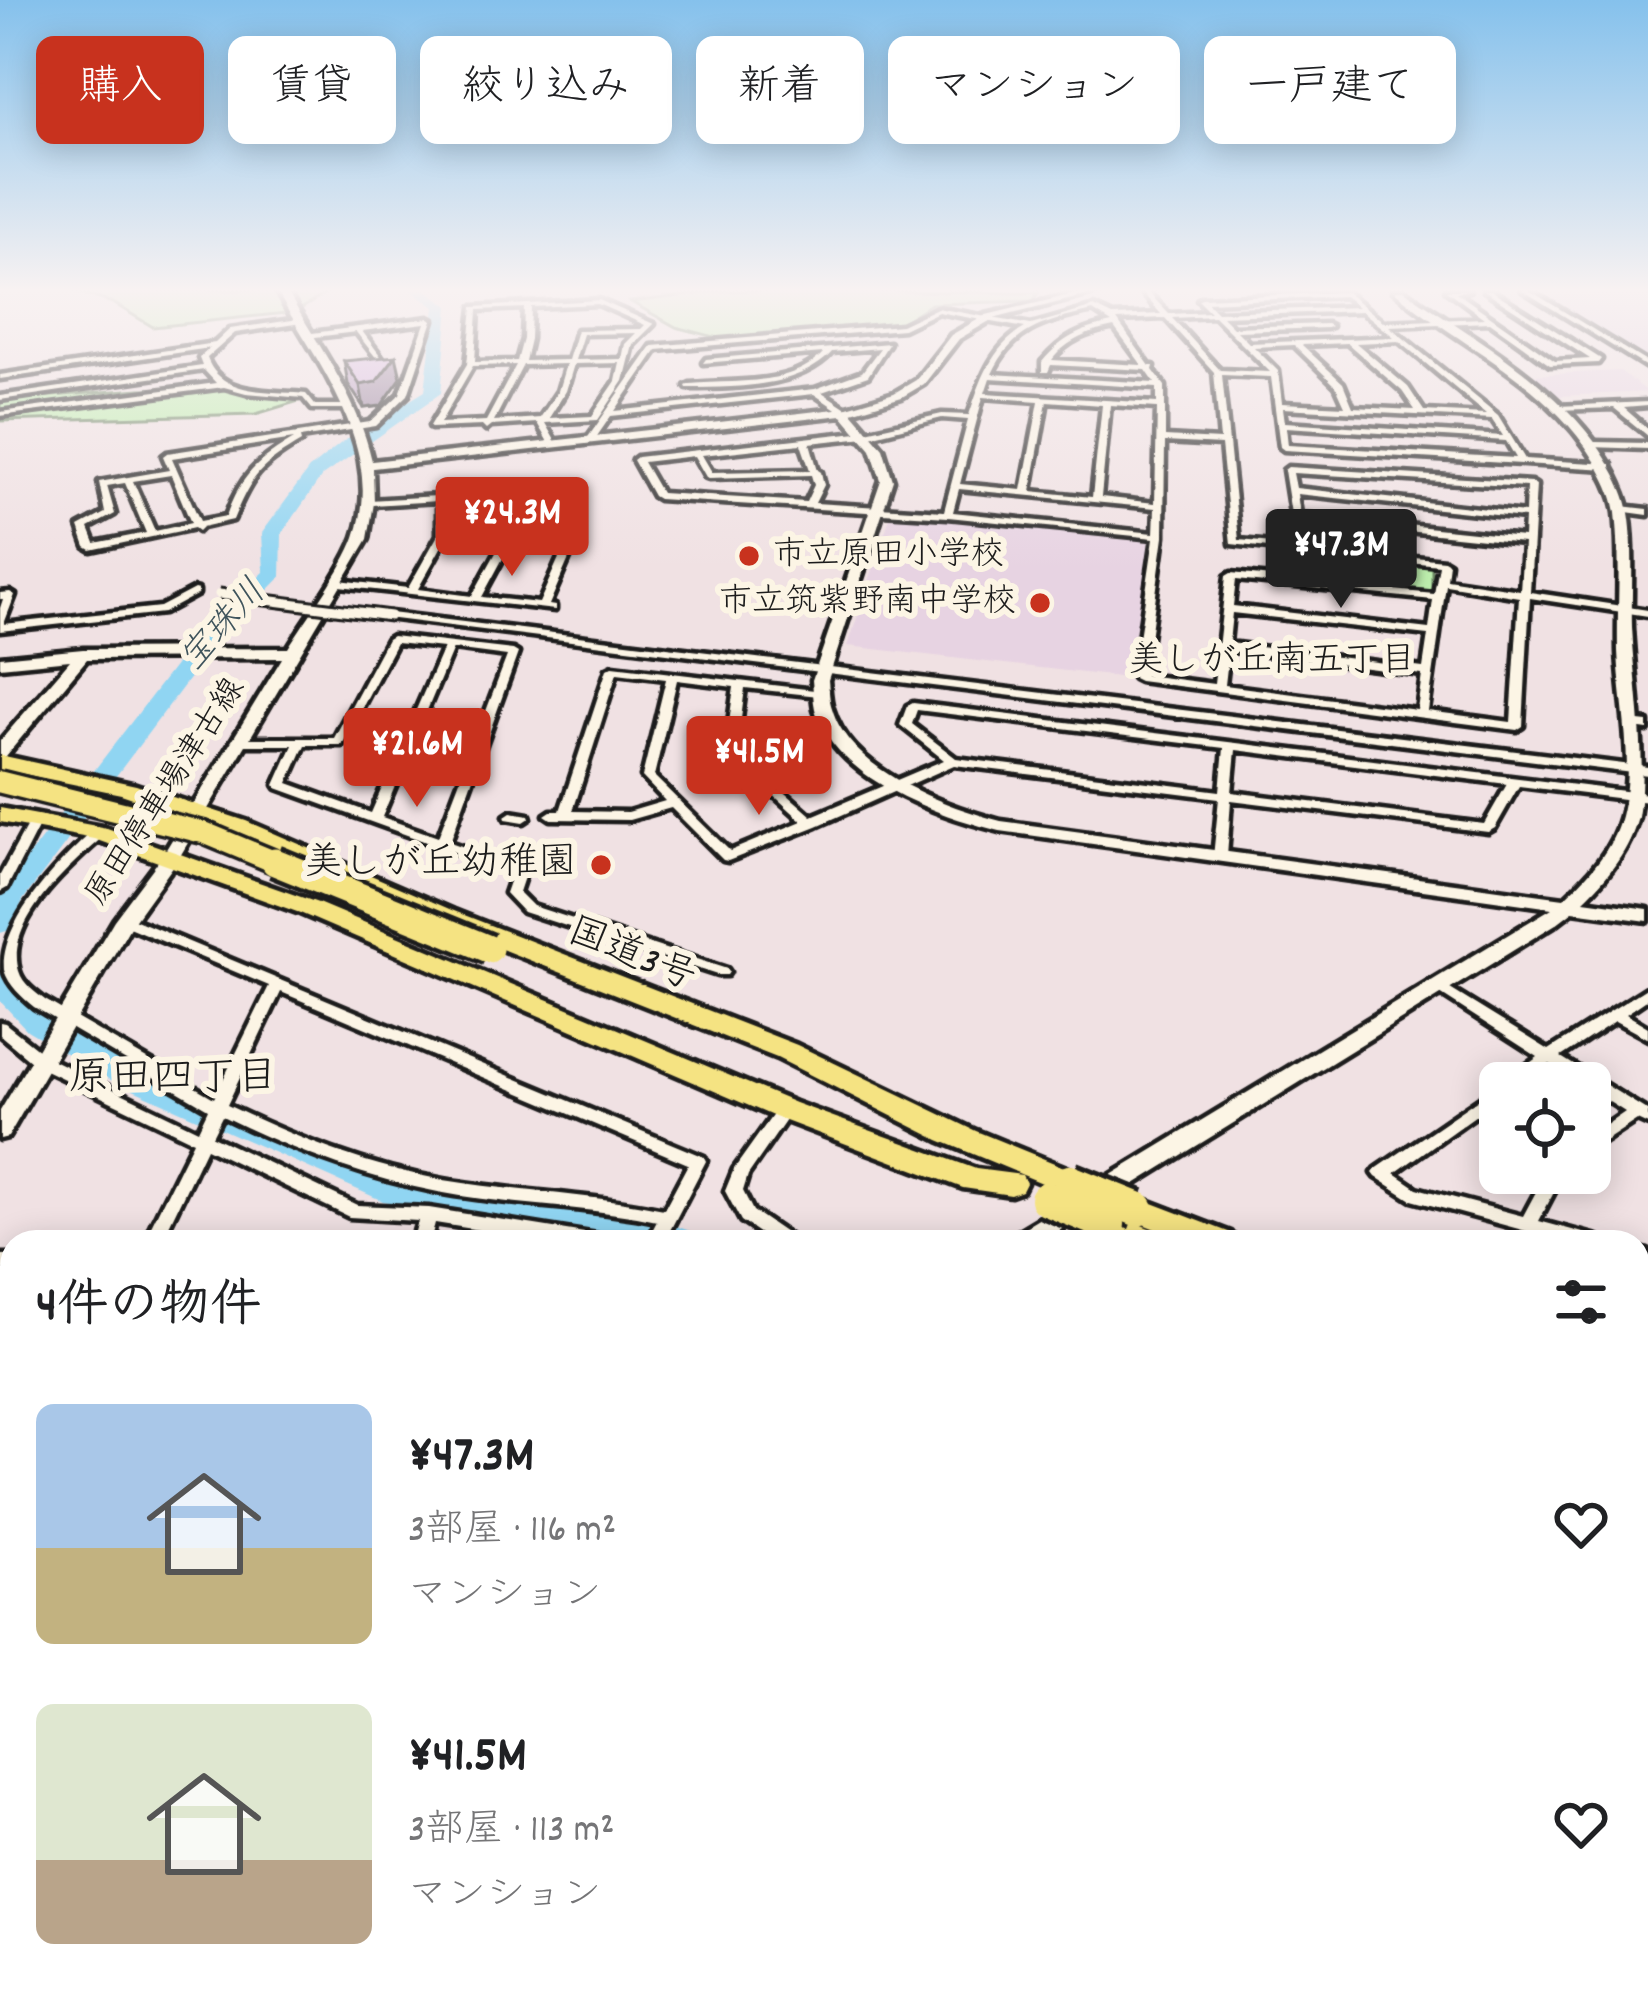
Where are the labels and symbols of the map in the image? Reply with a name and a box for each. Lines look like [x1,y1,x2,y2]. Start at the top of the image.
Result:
pin: ¥24.3M [414,477,610,579]
pin: ¥47.3M [1243,509,1439,611]
place label: 市立原田小学校 [773,533,1004,580]
marker: 市立原田小学校 [736,543,762,569]
water label: 宝珠川 [170,569,280,685]
place label: 市立筑紫野南中学校 [719,580,1016,627]
marker: 市立筑紫野南中学校 [1027,590,1053,616]
district label: 美しが丘南五丁目 [1128,637,1416,689]
street label: 原田停車場津古線 [75,669,259,917]
pin: ¥21.6M [319,708,515,810]
pin: ¥41.5M [661,716,857,818]
place label: 美しが丘幼稚園 [304,838,577,893]
marker: 美しが丘幼稚園 [588,852,614,878]
street label: 国道3号 [558,906,704,1008]
district label: 原田四丁目 [68,1051,278,1111]

